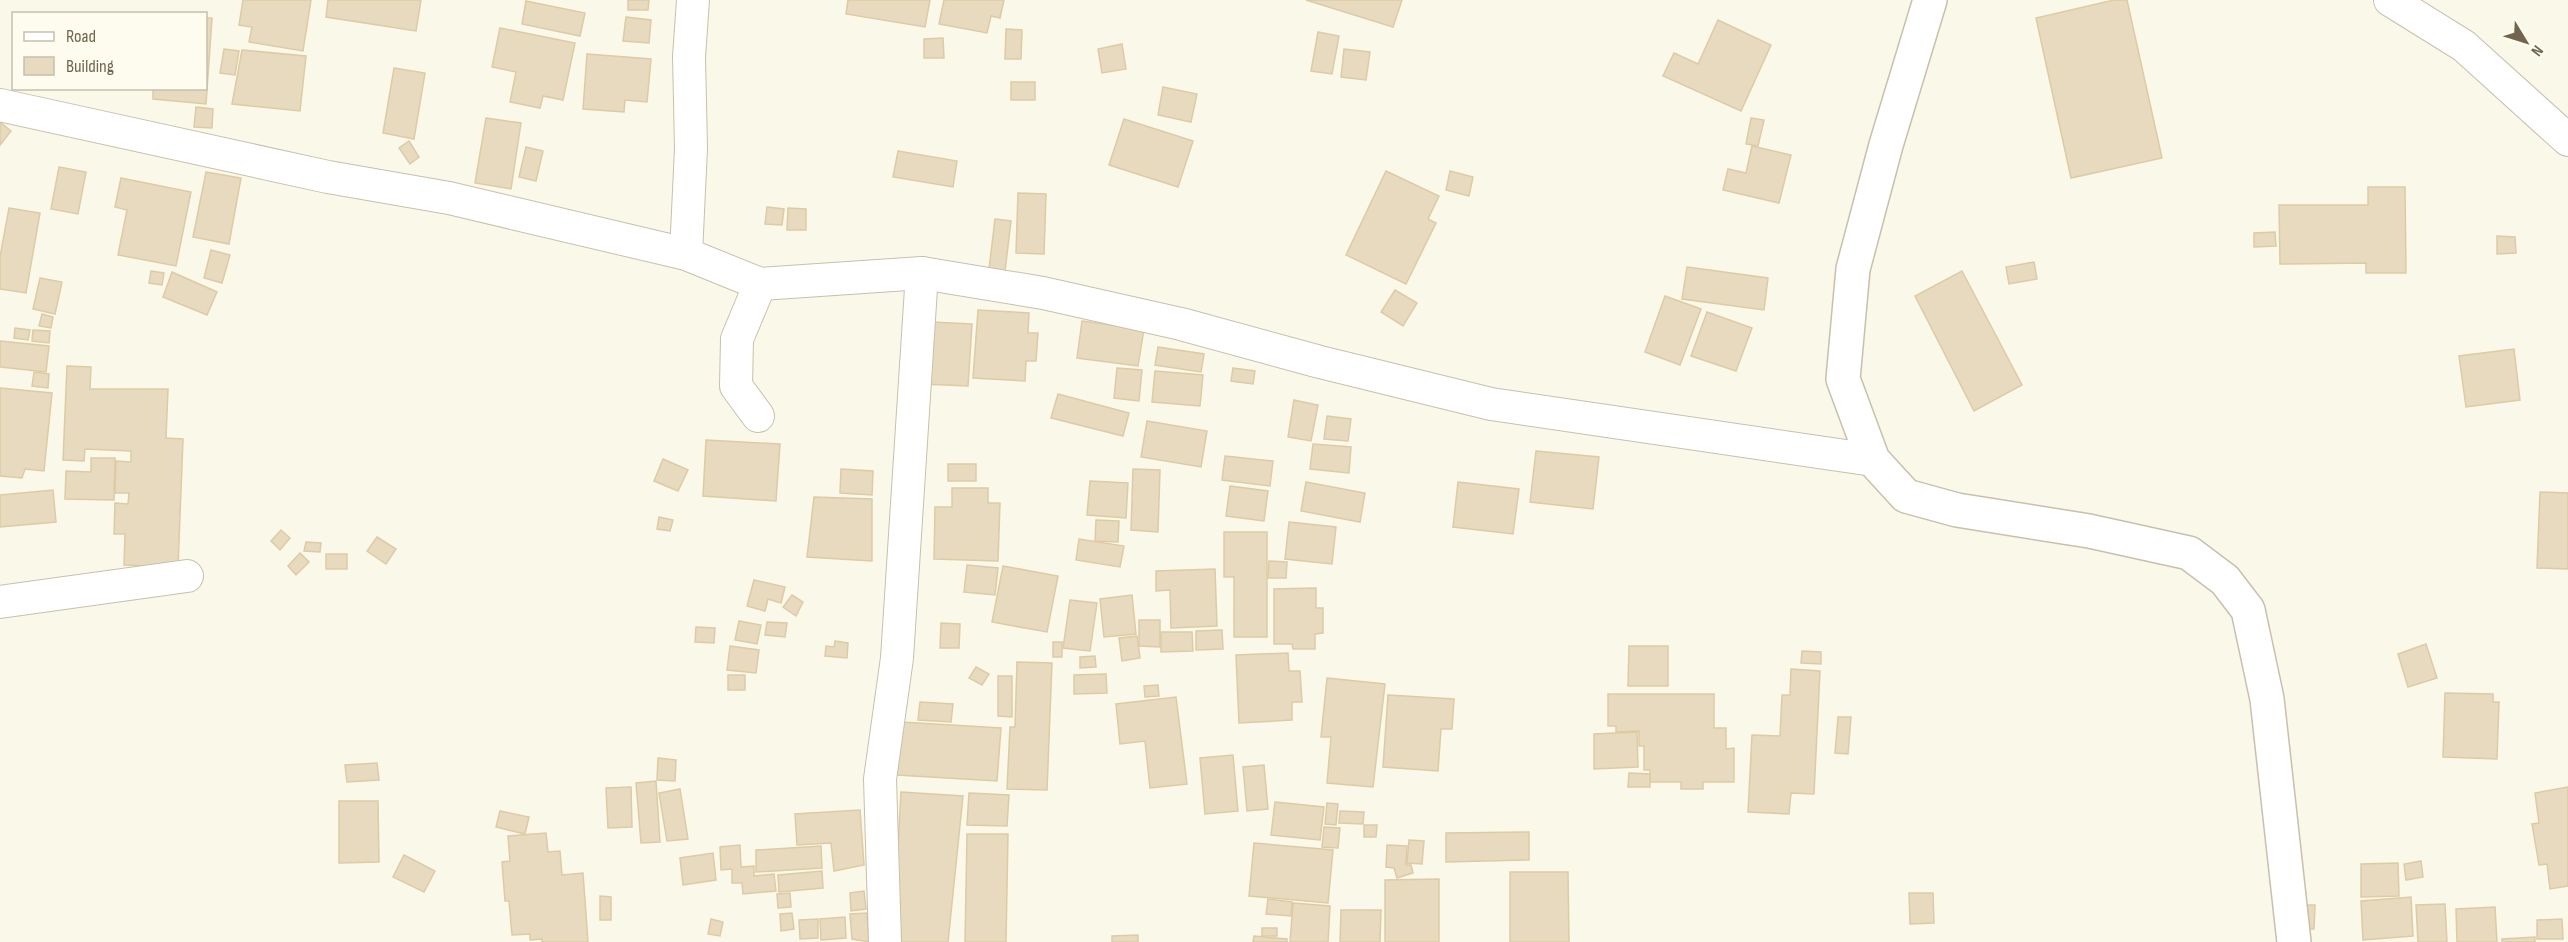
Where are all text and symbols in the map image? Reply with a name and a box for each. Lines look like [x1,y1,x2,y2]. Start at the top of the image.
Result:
legend [12,12,207,90]
north arrow [2496,12,2556,72]
text: Road [66,26,96,47]
text: N [2527,41,2547,60]
text: Building [66,56,114,77]

